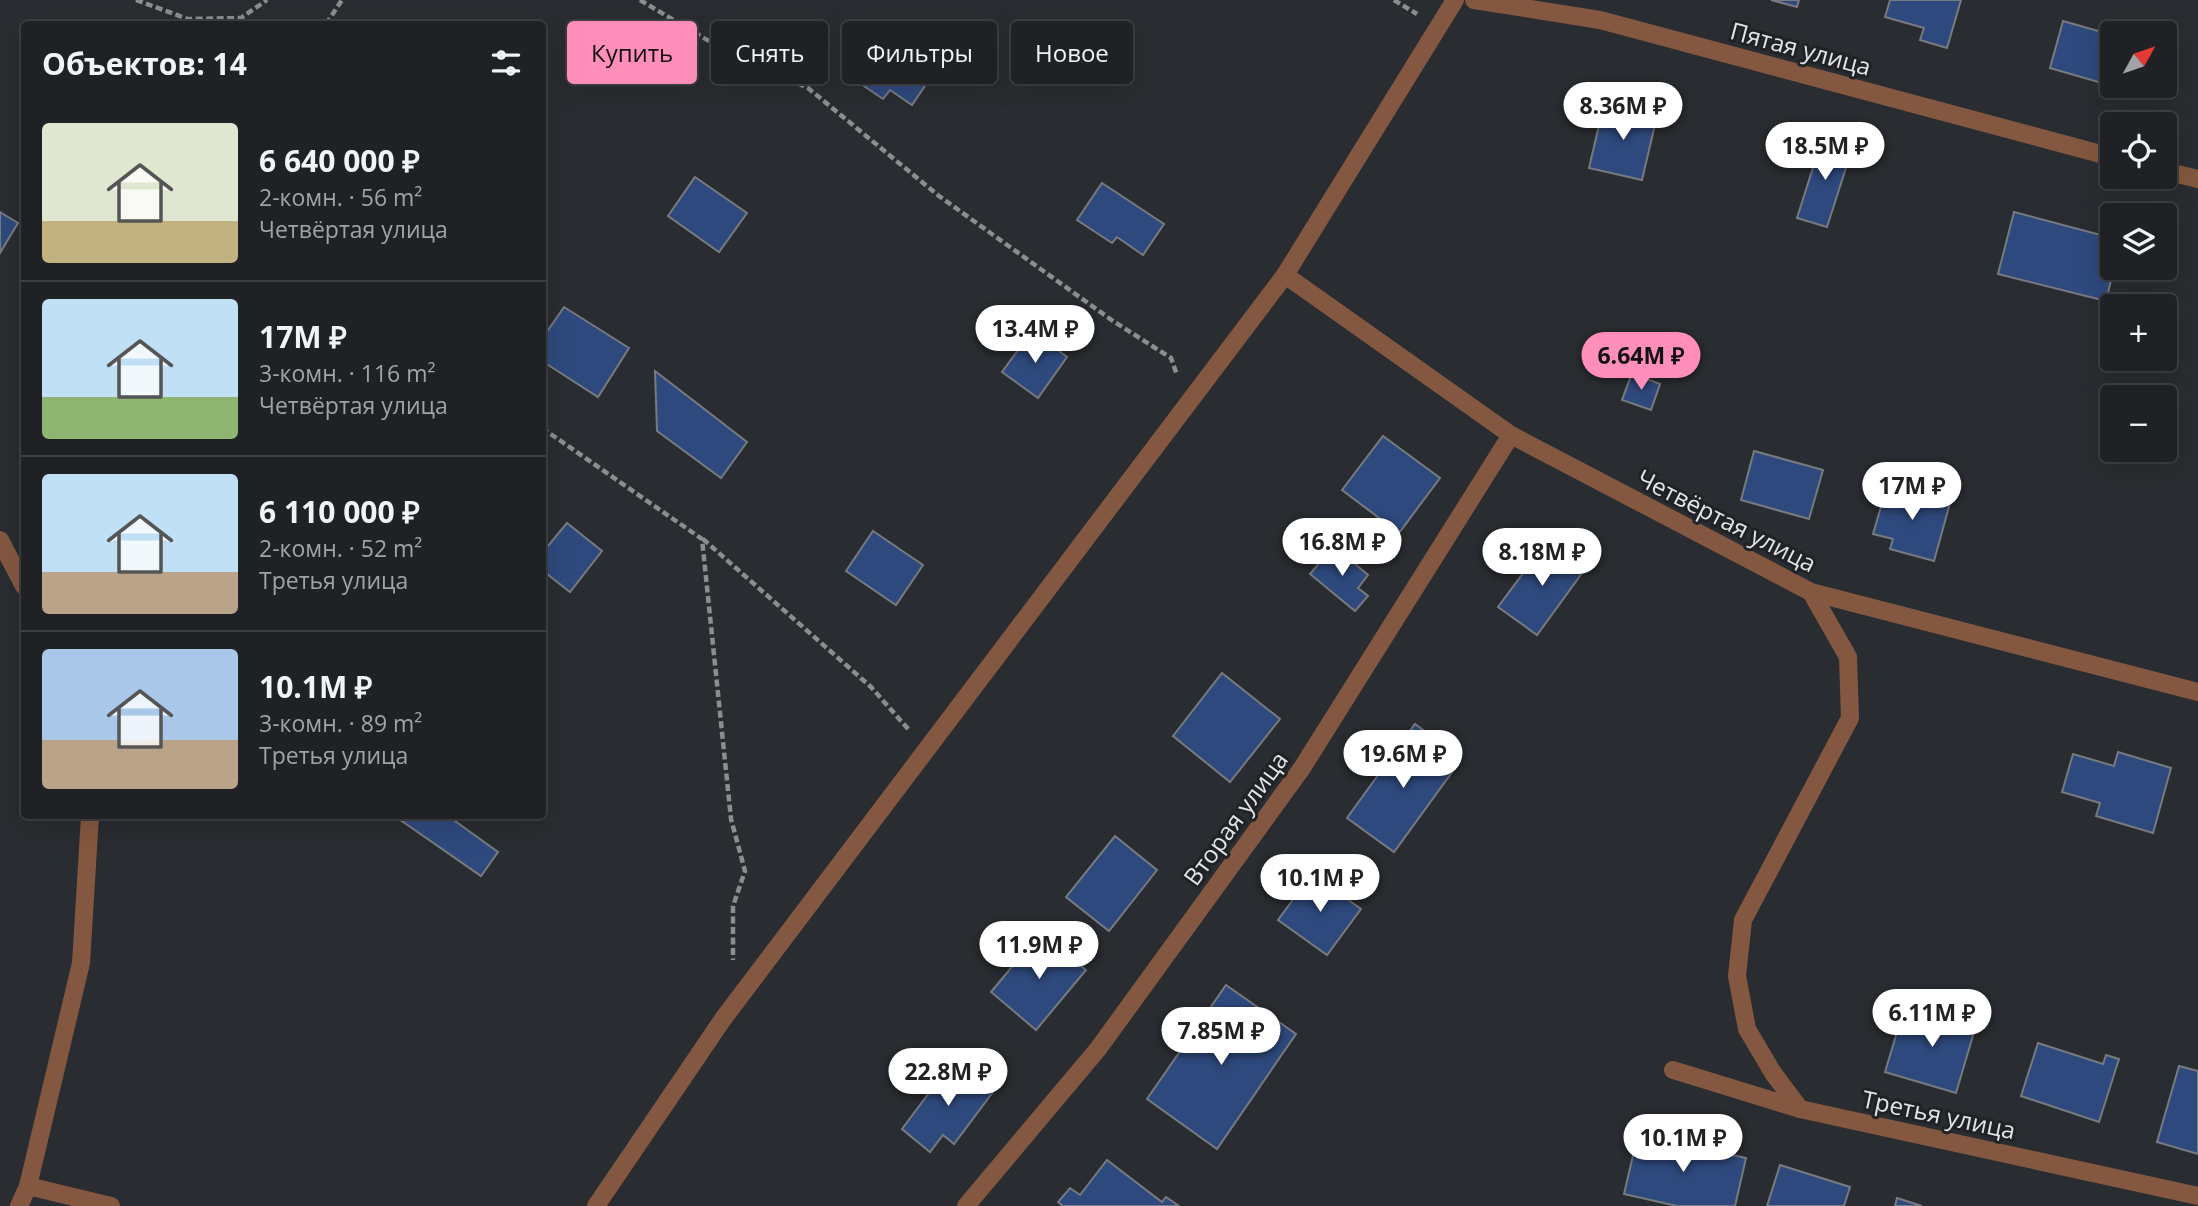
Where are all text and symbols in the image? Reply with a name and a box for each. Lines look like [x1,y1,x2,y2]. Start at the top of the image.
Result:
street label: Пятая улица [1727,13,1875,83]
chip: Купить [567,21,697,84]
chip: Снять [711,21,828,84]
chip: Фильтры [842,21,997,84]
chip: Новое [1011,21,1133,84]
north arrow [2100,21,2177,98]
map controls [2100,21,2177,462]
text: Объектов: 14 [42,43,247,84]
icon: filters [487,44,525,82]
pin: 8.36M ₽ [1558,82,1688,142]
text: 8.36M ₽ [1579,89,1667,121]
button: locate [2100,112,2177,189]
pin: 18.5M ₽ [1760,122,1890,182]
text: 18.5M ₽ [1781,129,1869,161]
text: 6 640 000 ₽ [259,140,420,181]
icon: home [98,151,182,235]
text: 2-комн. · 56 m² [259,181,422,213]
button: layers [2100,203,2177,280]
text: Четвёртая улица [259,213,448,245]
button: + [2100,294,2177,371]
pin: 13.4M ₽ [970,306,1100,365]
text: 13.4M ₽ [991,312,1079,344]
text: 17M ₽ [259,316,347,357]
icon: home [98,327,182,411]
pin: 6.64M ₽ [1576,332,1706,392]
text: 6.64M ₽ [1597,339,1685,371]
text: 3-комн. · 116 m² [259,357,435,389]
button: − [2100,385,2177,462]
text: Четвёртая улица [259,389,448,421]
street label: Четвёртая улица [1632,461,1822,579]
pin: 17M ₽ [1863,462,1961,522]
text: 17M ₽ [1878,469,1946,501]
text: 6 110 000 ₽ [259,491,420,532]
icon: home [98,502,182,586]
pin: 16.8M ₽ [1277,518,1407,578]
text: 16.8M ₽ [1298,525,1386,557]
pin: 8.18M ₽ [1477,528,1607,588]
text: 2-комн. · 52 m² [259,532,422,564]
text: 8.18M ₽ [1498,535,1586,567]
text: Третья улица [259,564,408,596]
text: 10.1M ₽ [259,666,373,707]
icon: home [98,677,182,761]
text: 3-комн. · 89 m² [259,707,422,739]
pin: 19.6M ₽ [1338,730,1468,790]
text: 19.6M ₽ [1359,737,1447,769]
text: Третья улица [259,739,408,771]
street label: Вторая улица [1175,744,1295,892]
pin: 10.1M ₽ [1255,855,1385,914]
text: 10.1M ₽ [1276,861,1364,893]
pin: 11.9M ₽ [974,922,1104,981]
text: 11.9M ₽ [995,928,1083,960]
pin: 6.11M ₽ [1867,990,1997,1049]
text: 6.11M ₽ [1888,996,1976,1028]
pin: 7.85M ₽ [1156,1007,1286,1067]
text: 7.85M ₽ [1177,1014,1265,1046]
pin: 22.8M ₽ [883,1048,1013,1108]
text: 22.8M ₽ [904,1055,992,1087]
street label: Третья улица [1859,1082,2019,1146]
pin: 10.1M ₽ [1618,1114,1748,1174]
text: 10.1M ₽ [1639,1121,1727,1153]

